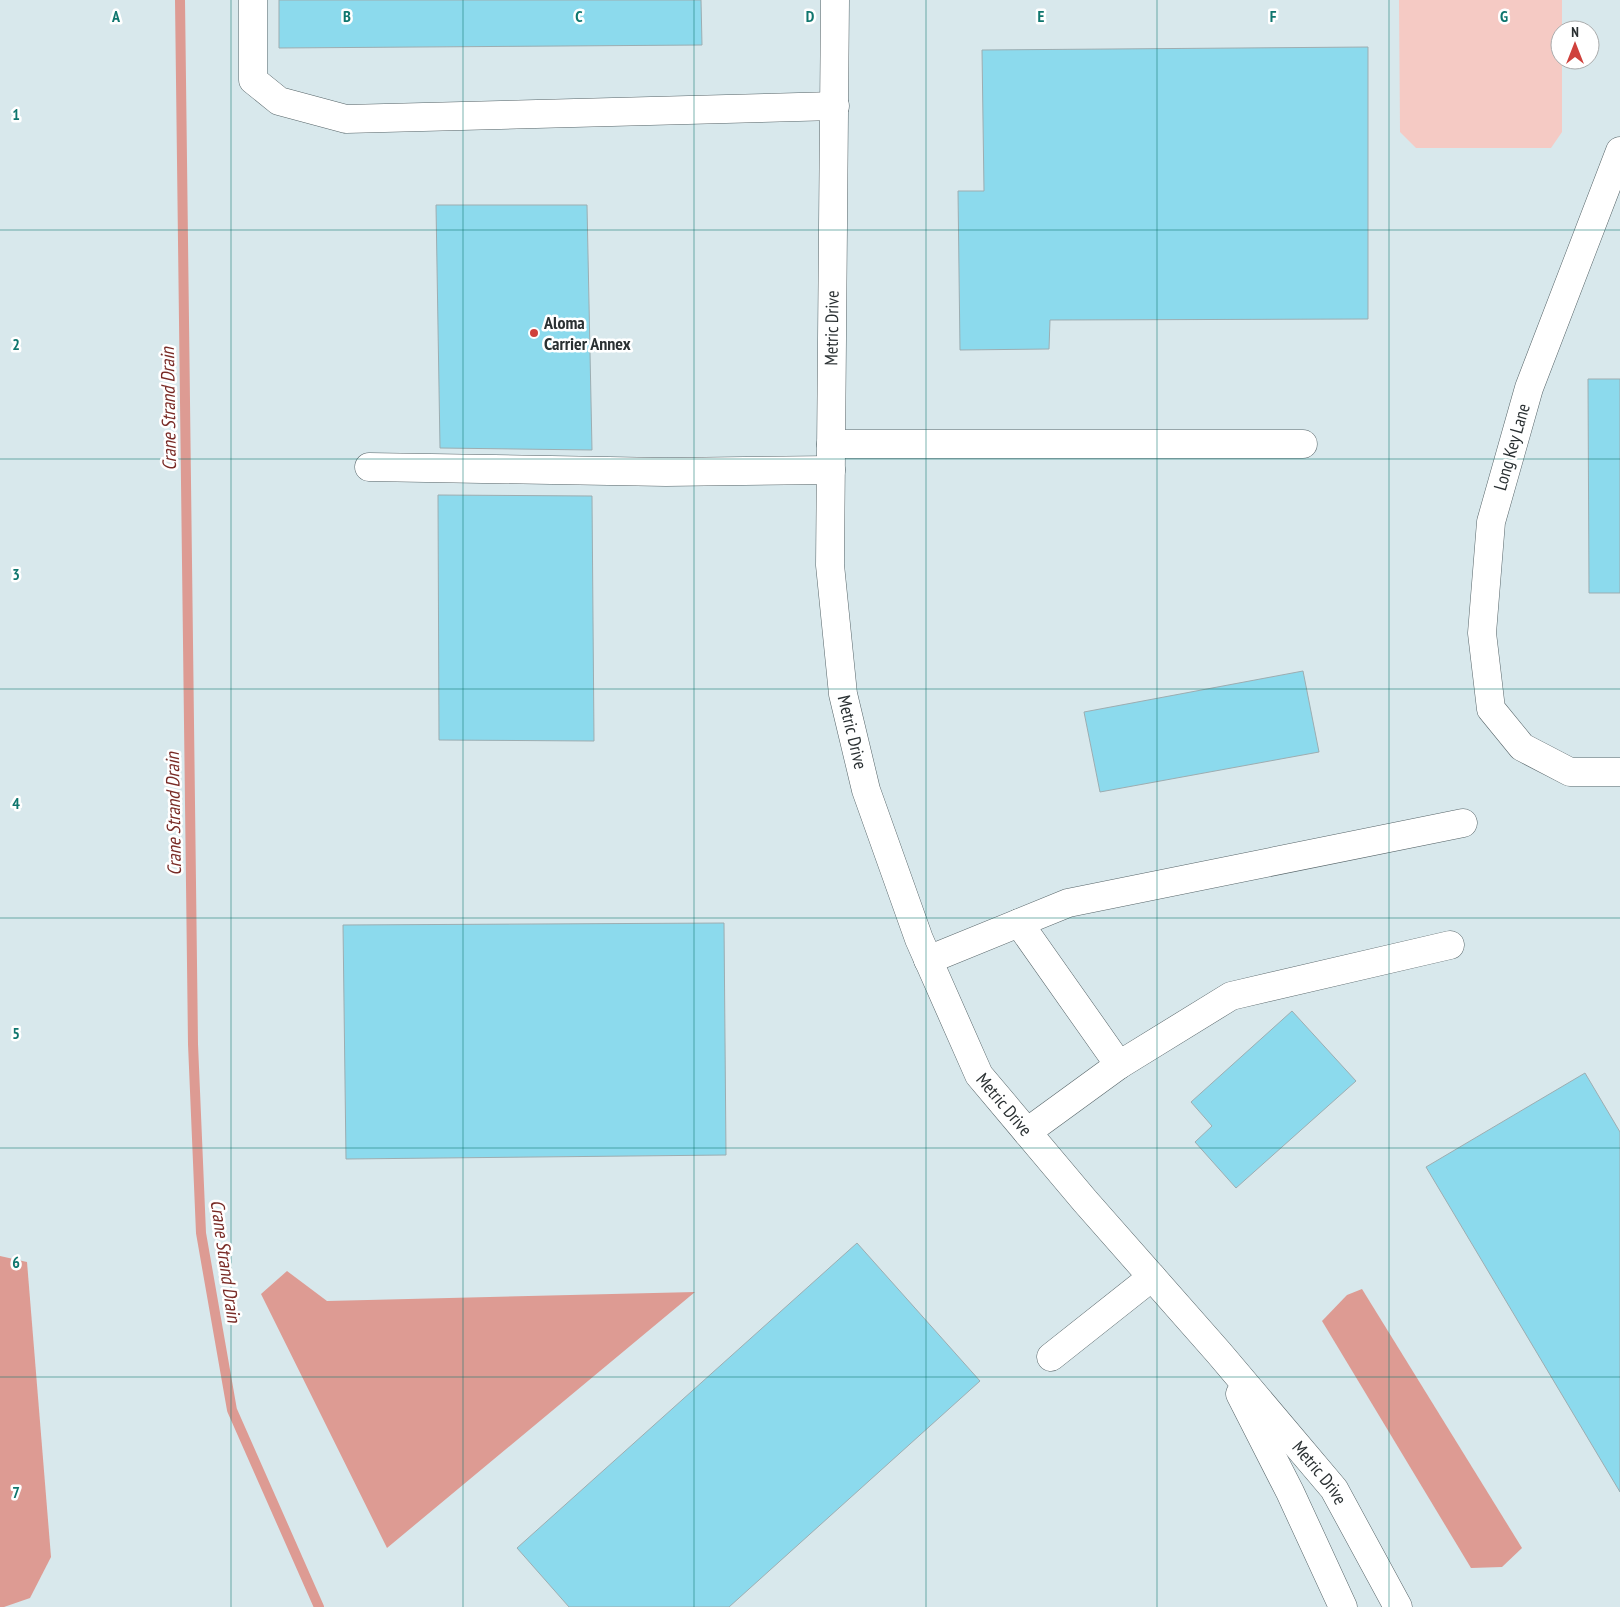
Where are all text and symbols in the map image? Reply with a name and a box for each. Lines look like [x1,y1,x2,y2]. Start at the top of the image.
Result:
text: A [111,6,121,26]
text: B [343,6,351,26]
text: C [575,6,583,26]
text: D [806,6,815,26]
text: E [1038,6,1045,26]
text: F [1270,6,1277,26]
text: G [1500,6,1508,26]
north arrow [1550,20,1600,70]
text: N [1571,23,1579,41]
text: 1 [12,104,20,124]
street label: Metric Drive [819,290,844,366]
place label: Aloma Carrier Annex [543,311,631,355]
marker: Aloma Carrier Annex [528,327,540,339]
text: 2 [12,334,20,354]
water label: Crane Strand Drain [155,345,181,471]
street label: Long Key Lane [1488,401,1535,493]
text: 3 [12,564,20,584]
street label: Metric Drive [833,693,873,771]
water label: Crane Strand Drain [160,750,186,876]
text: 4 [12,793,20,813]
text: 5 [12,1023,20,1043]
street label: Metric Drive [971,1068,1037,1141]
water label: Crane Strand Drain [206,1198,247,1325]
text: 6 [12,1252,20,1272]
street label: Metric Drive [1287,1436,1352,1508]
text: 7 [12,1482,20,1502]

